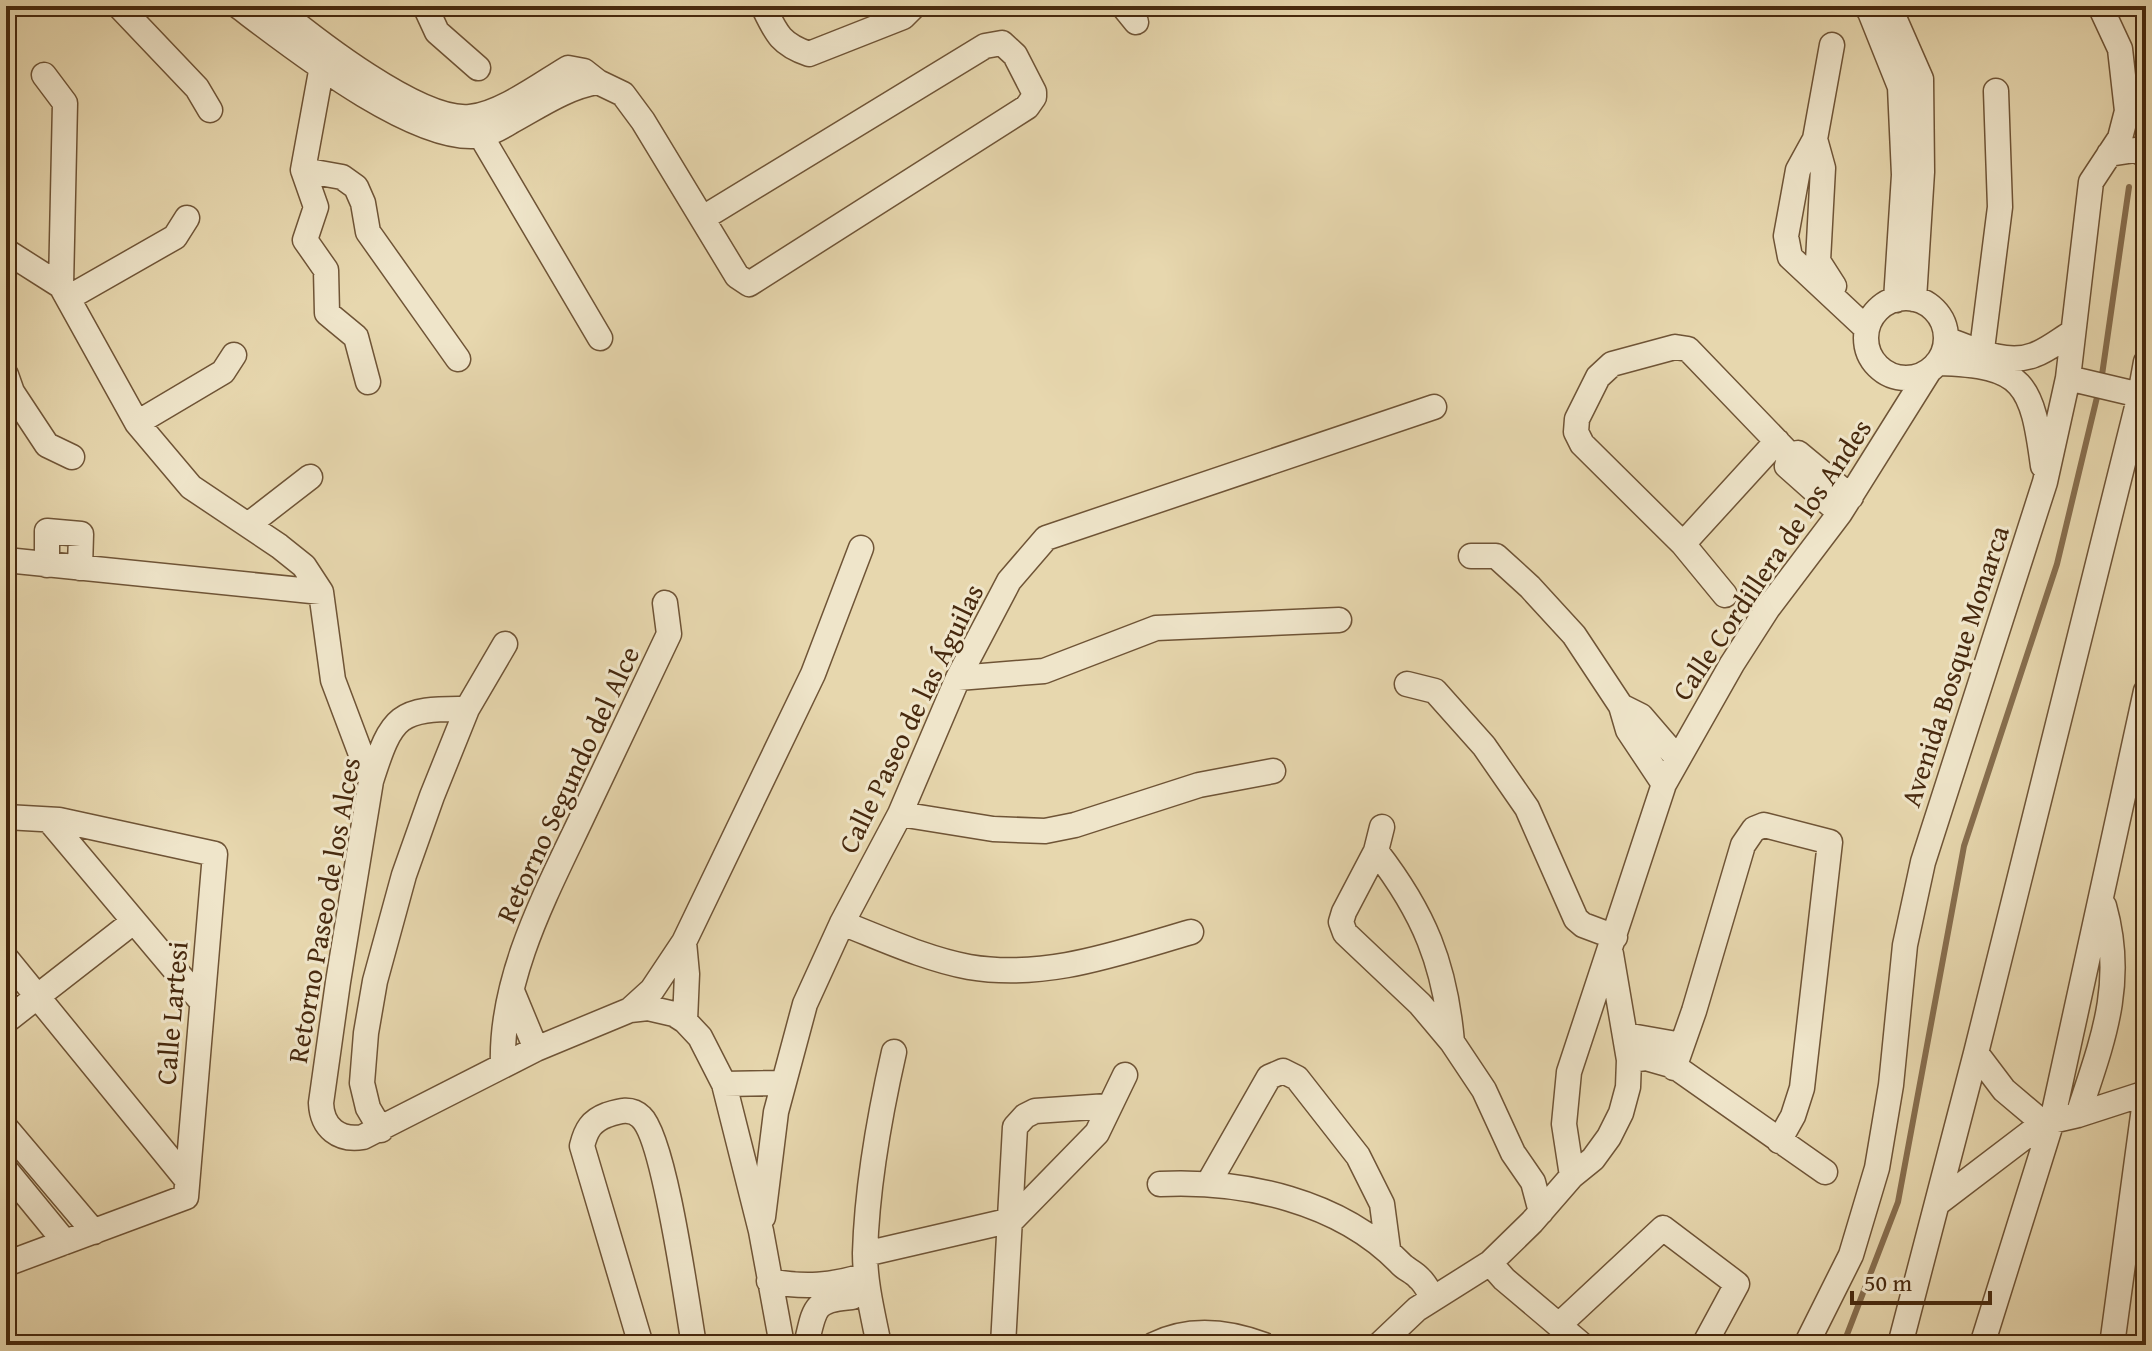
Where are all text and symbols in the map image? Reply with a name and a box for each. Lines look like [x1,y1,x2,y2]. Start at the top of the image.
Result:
street label: Calle Cordillera de los Andes [1661,410,1881,708]
street label: Avenida Bosque Monarca [1889,519,2019,812]
street label: Calle Paseo de las Águilas [827,576,993,860]
street label: Retorno Segundo del Alce [485,639,649,929]
street label: Retorno Paseo de los Alces [276,754,370,1066]
street label: Calle Lartesi [144,939,198,1086]
scale bar [1852,1255,1990,1305]
text: 50 m [1864,1265,1912,1300]

